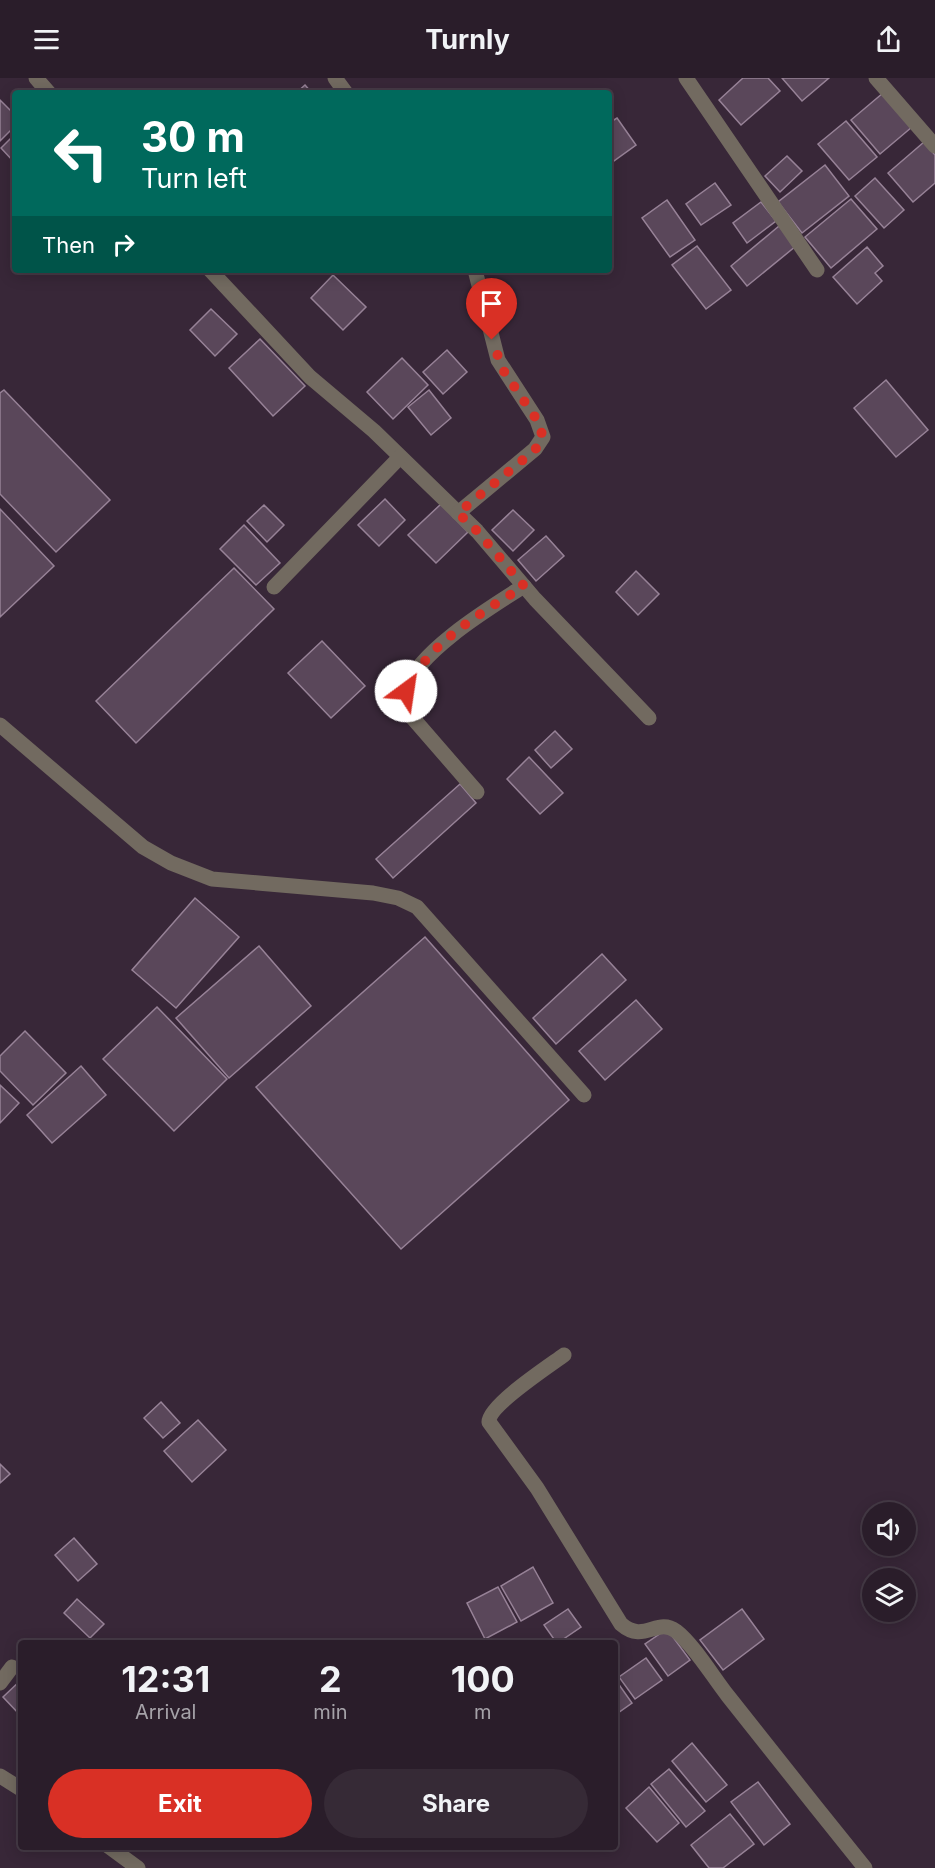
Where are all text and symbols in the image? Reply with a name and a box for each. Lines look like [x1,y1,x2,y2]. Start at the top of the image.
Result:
icon: menu [30,23,63,56]
text: Turnly [425,23,510,56]
icon: share [872,23,905,56]
text: 30 m [141,111,245,162]
icon: left [42,114,120,192]
text: Turn left [141,162,247,195]
icon: right [107,228,140,261]
text: Then [42,232,95,258]
pin [466,278,517,340]
icon: arrive [475,287,508,320]
position arrow [374,659,438,723]
map controls [862,1502,916,1622]
button: sound [862,1502,916,1556]
button: layers [862,1568,916,1622]
text: 12:31 [121,1657,210,1701]
text: 2 [319,1657,342,1701]
text: 100 [451,1657,515,1701]
text: Arrival [135,1700,196,1724]
text: min [313,1700,348,1724]
text: m [474,1700,492,1724]
button: Exit [48,1769,312,1838]
button: Share [324,1769,588,1838]

